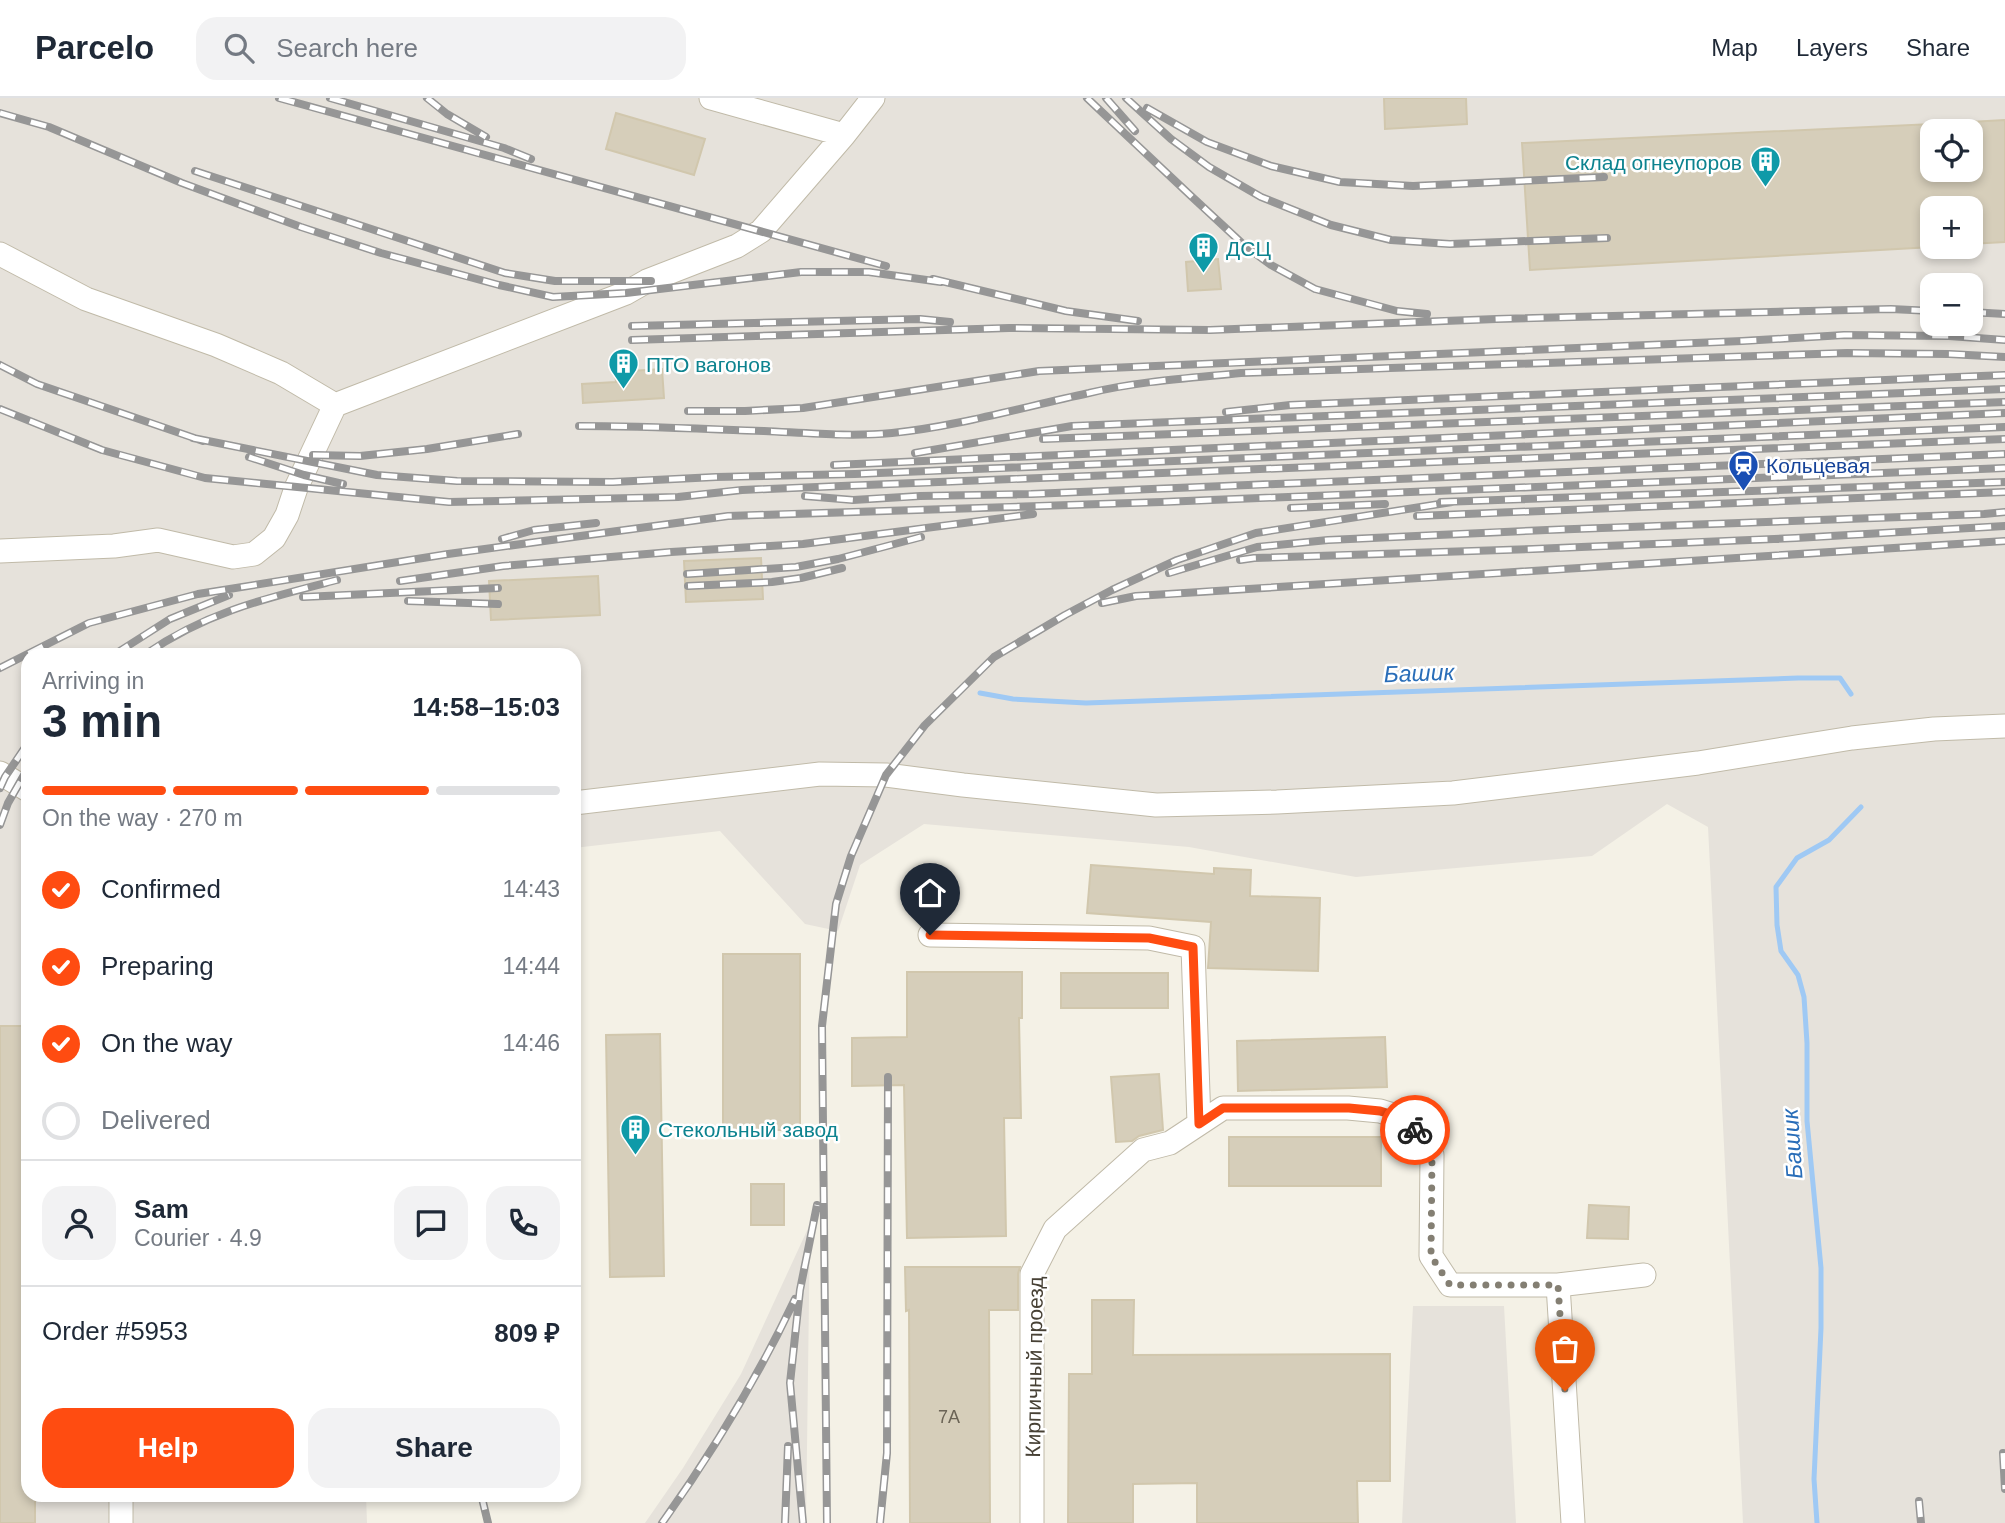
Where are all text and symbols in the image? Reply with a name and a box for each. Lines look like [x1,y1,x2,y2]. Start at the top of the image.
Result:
search box [196,17,686,80]
text: Parcelo [35,29,154,66]
icon: search [220,29,258,67]
text: Search here [276,33,418,63]
text: Map [1711,34,1758,61]
text: Layers [1796,34,1868,61]
text: Share [1906,34,1970,61]
map controls [1920,119,1983,336]
button: locate [1920,119,1983,182]
building icon: Склад огнеупоров [1748,145,1782,189]
place label: Склад огнеупоров [1565,151,1742,174]
button: + [1920,196,1983,259]
building icon: ДСЦ [1186,231,1220,275]
place label: ДСЦ [1226,237,1271,260]
button: − [1920,273,1983,336]
building icon: ПТО вагонов [606,347,640,391]
place label: ПТО вагонов [646,353,771,376]
station icon: Кольцевая [1726,448,1760,492]
place label: Кольцевая [1766,454,1870,477]
water label: Башик [1383,659,1456,687]
text: Arriving in [42,668,144,694]
text: 14:58–15:03 [413,692,560,722]
text: 3 min [42,695,162,747]
text: On the way · 270 m [42,805,243,831]
pin [900,863,960,935]
icon: check [42,871,80,909]
text: Confirmed [101,874,221,904]
icon: home [911,874,949,912]
text: 14:43 [502,876,560,902]
icon: check [42,948,80,986]
text: Preparing [101,951,214,981]
text: 14:44 [502,953,560,979]
icon: check [42,1025,80,1063]
text: On the way [101,1028,233,1058]
text: 14:46 [502,1030,560,1056]
courier [1380,1095,1450,1165]
text: Delivered [101,1105,211,1135]
water label: Башик [1776,1107,1807,1180]
icon: bike [1396,1111,1434,1149]
building icon: Стекольный завод [618,1112,652,1156]
place label: Стекольный завод [658,1118,838,1141]
button: person [42,1186,116,1260]
button: chat [394,1186,468,1260]
button: phone [486,1186,560,1260]
text: Sam [134,1194,189,1224]
text: Courier · 4.9 [134,1225,262,1251]
street label: Кирпичный проезд [1021,1276,1047,1458]
text: Order #5953 [42,1316,188,1346]
text: 809 ₽ [494,1318,560,1348]
pin [1535,1319,1595,1391]
icon: bag [1546,1330,1584,1368]
house number: 7А [938,1407,960,1427]
button: Help [42,1408,294,1488]
button: Share [308,1408,560,1488]

